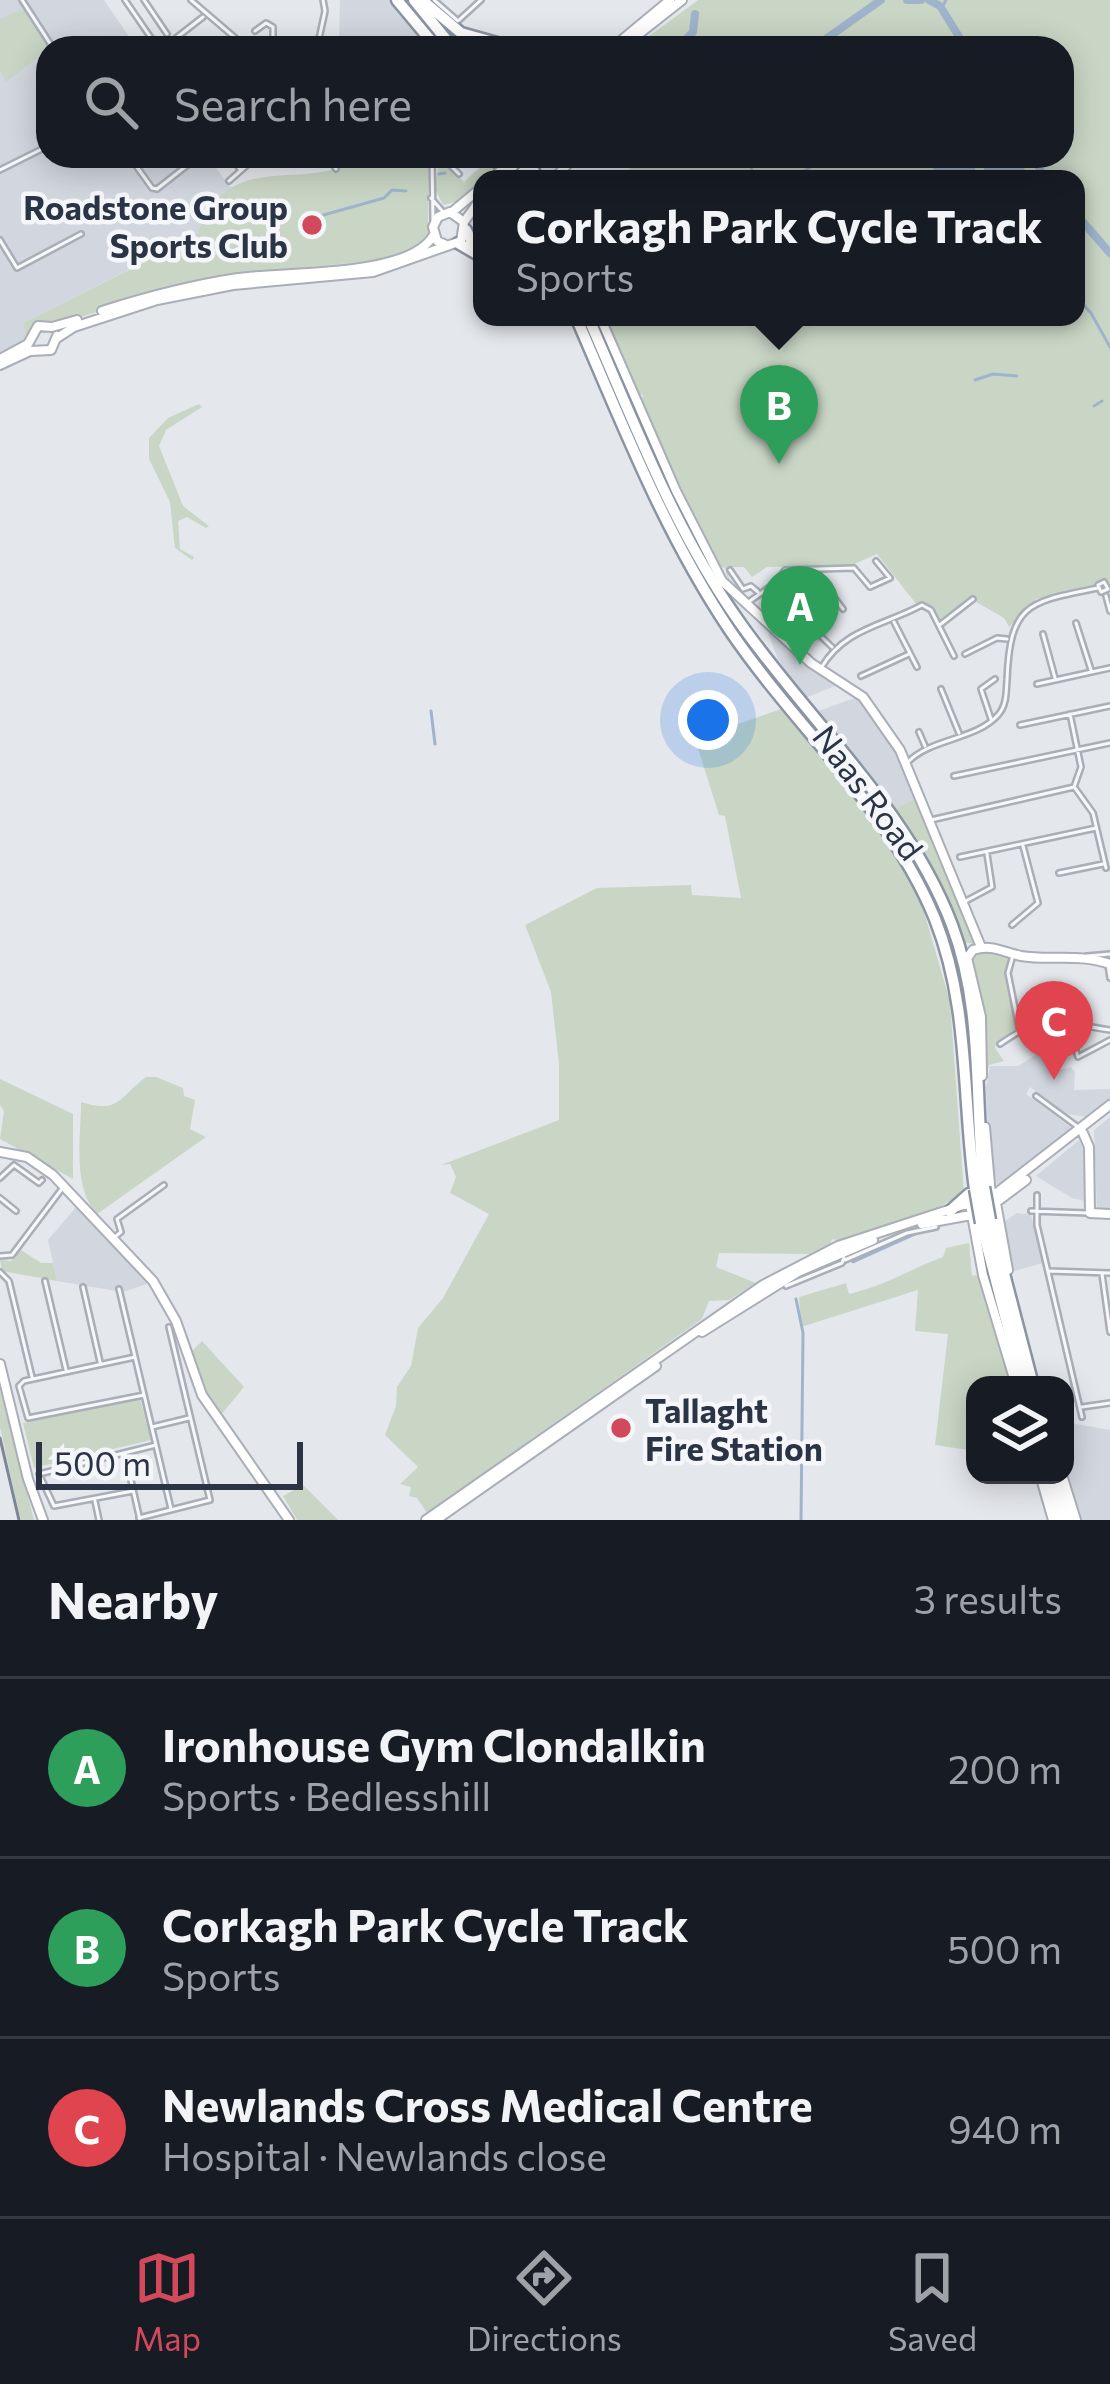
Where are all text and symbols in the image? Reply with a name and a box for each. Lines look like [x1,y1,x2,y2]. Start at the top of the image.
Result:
search box [36,36,1074,168]
icon: search [78,69,144,135]
text: Search here [174,75,412,130]
popup [473,170,1085,326]
place label: Roadstone Group Sports Club [23,186,288,265]
text: Corkagh Park Cycle Track [516,197,1042,252]
marker: Roadstone Group Sports Club [299,212,325,238]
text: Sports [516,252,634,300]
pin: B [740,365,818,464]
pin: A [761,566,839,665]
your location [678,690,738,750]
street label: Naas Road [805,717,933,867]
pin: C [1015,981,1093,1080]
map controls [966,1376,1074,1484]
button: layers [966,1376,1074,1484]
place label: Tallaght Fire Station [645,1389,823,1468]
marker: Tallaght Fire Station [608,1415,634,1441]
scale bar [36,1436,303,1489]
text: 500 m [54,1442,151,1483]
text: Nearby [48,1567,218,1630]
text: 3 results [914,1574,1062,1622]
text: Ironhouse Gym Clondalkin [162,1716,706,1771]
text: A [73,1744,101,1792]
text: 200 m [948,1744,1062,1792]
text: Sports · Bedlesshill [162,1771,491,1819]
text: Corkagh Park Cycle Track [162,1896,689,1951]
text: B [74,1924,100,1972]
text: 500 m [947,1924,1062,1972]
text: Sports [162,1951,281,1999]
text: Newlands Cross Medical Centre [162,2076,813,2131]
text: C [74,2104,100,2152]
text: 940 m [948,2104,1062,2152]
text: Hospital · Newlands close [162,2131,607,2179]
tab: Map [133,2245,201,2358]
tab: Directions [467,2245,622,2358]
tab: Saved [888,2245,977,2358]

